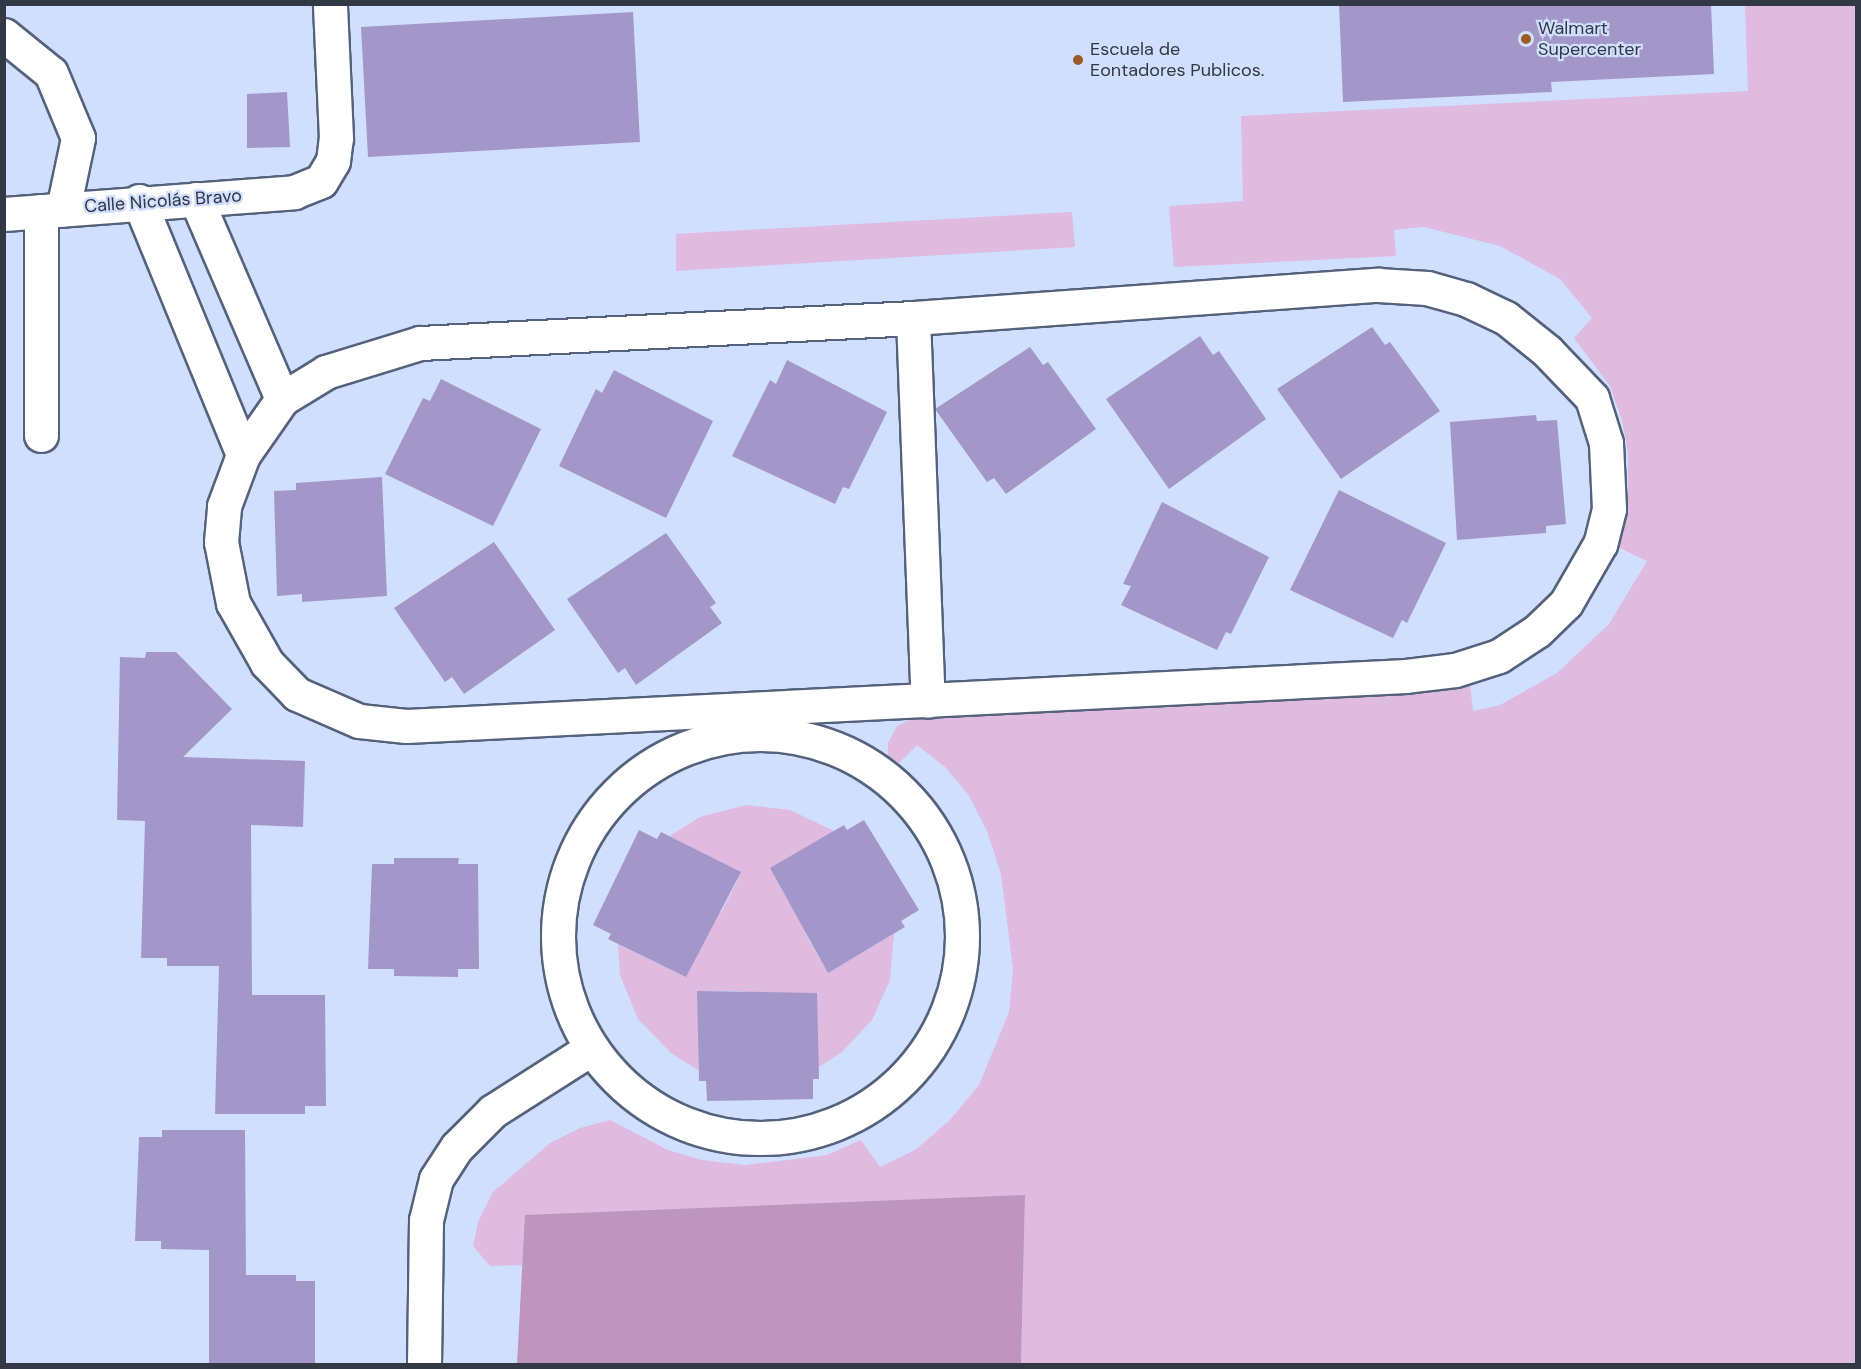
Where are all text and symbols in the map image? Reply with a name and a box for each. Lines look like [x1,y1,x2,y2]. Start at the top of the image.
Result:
place label: Walmart Supercenter [1538,18,1641,60]
marker: Walmart Supercenter [1519,32,1533,46]
place label: Escuela de Eontadores Publicos. [1090,39,1264,82]
marker: Escuela de Eontadores Publicos. [1071,53,1085,67]
street label: Calle Nicolás Bravo [84,185,242,217]

